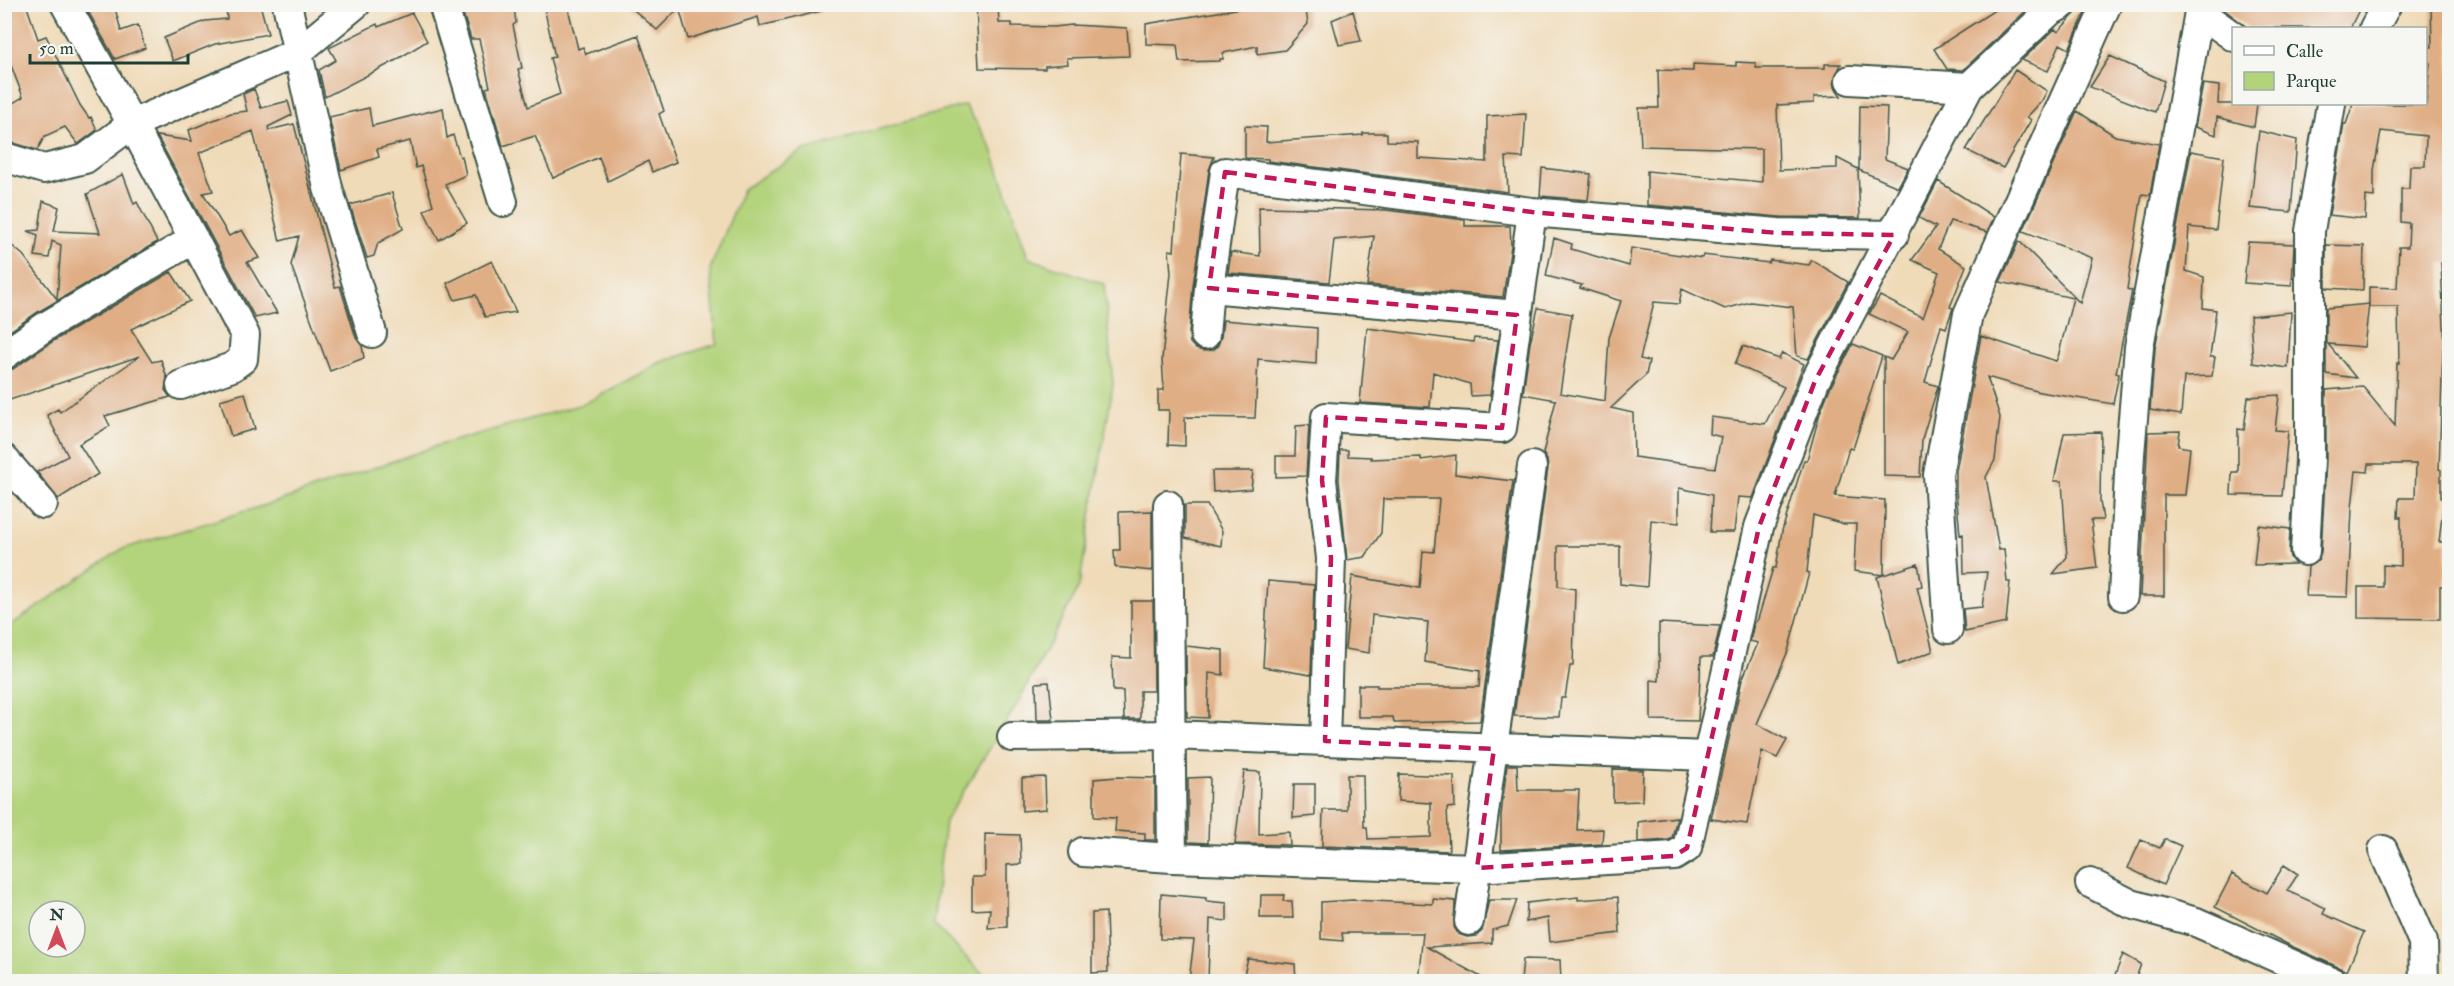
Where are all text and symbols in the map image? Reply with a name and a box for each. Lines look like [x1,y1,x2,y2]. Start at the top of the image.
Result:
scale bar [30,27,188,65]
legend [2232,27,2427,105]
text: 50 m [39,37,74,60]
text: Calle [2286,40,2324,63]
text: Parque [2286,70,2337,93]
north arrow [27,899,87,959]
text: N [49,905,65,925]

